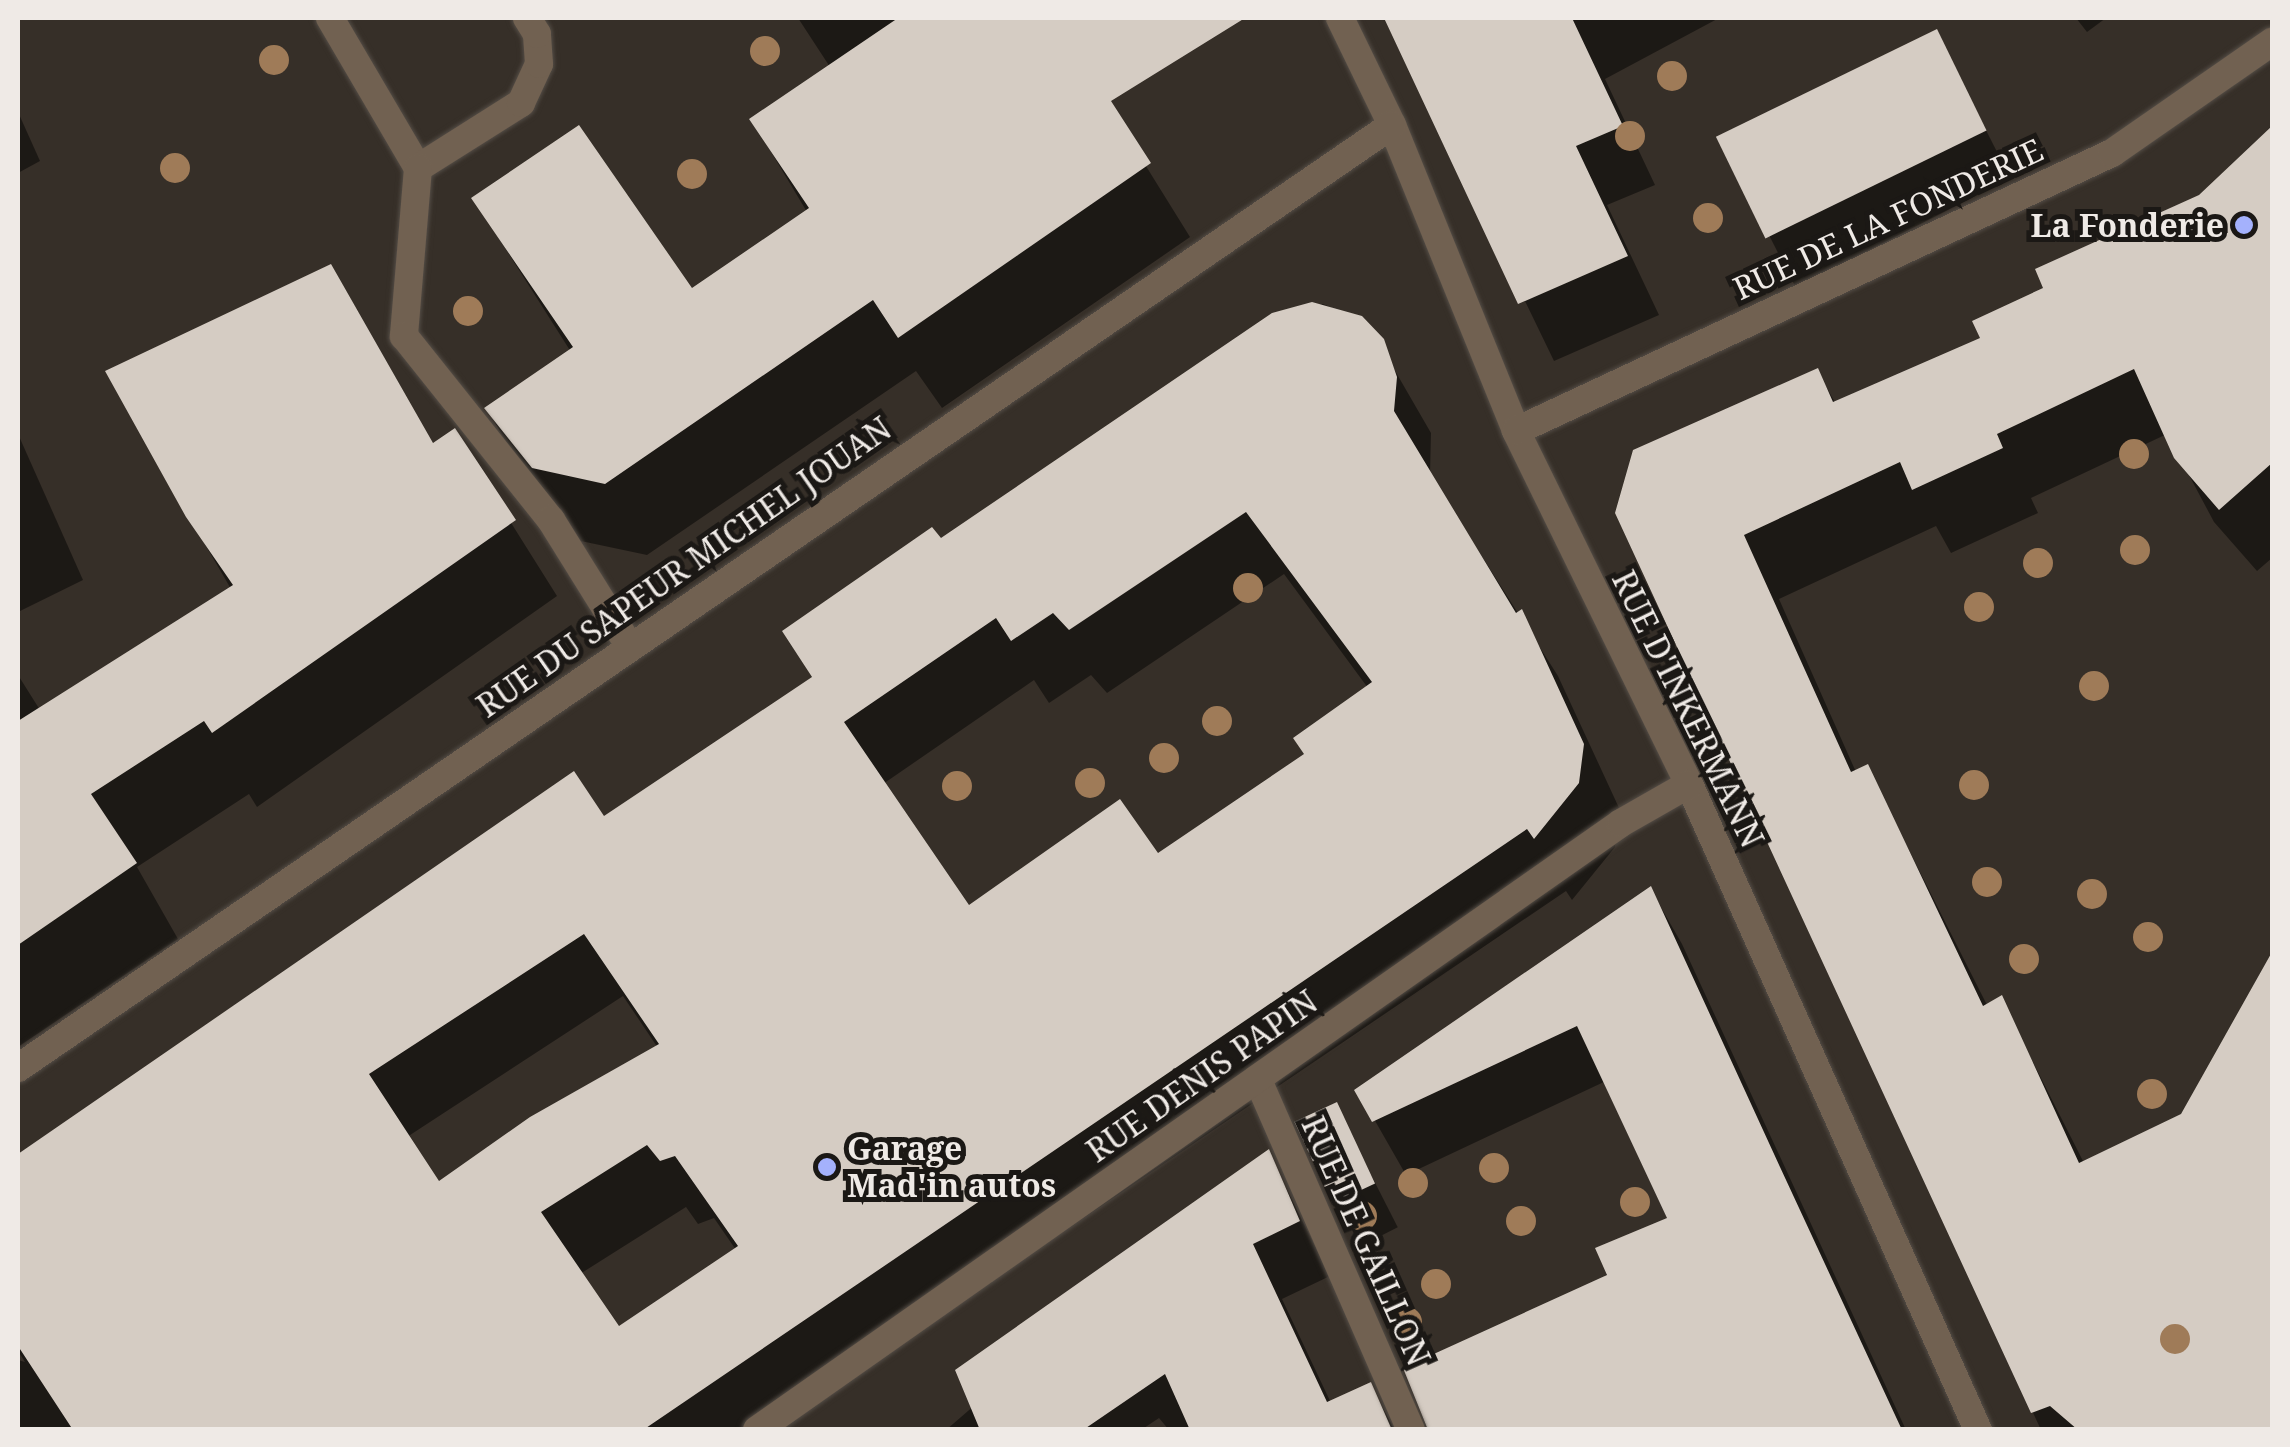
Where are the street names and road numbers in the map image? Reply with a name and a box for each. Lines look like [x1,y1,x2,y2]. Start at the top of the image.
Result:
street label: RUE DE LA FONDERIE [1727,130,2049,308]
street label: RUE DU SAPEUR MICHEL JOUAN [470,409,898,725]
street label: RUE D'INKERMANN [1604,564,1772,854]
street label: RUE DENIS PAPIN [1079,982,1325,1170]
street label: RUE DE GAILLON [1294,1111,1438,1371]

